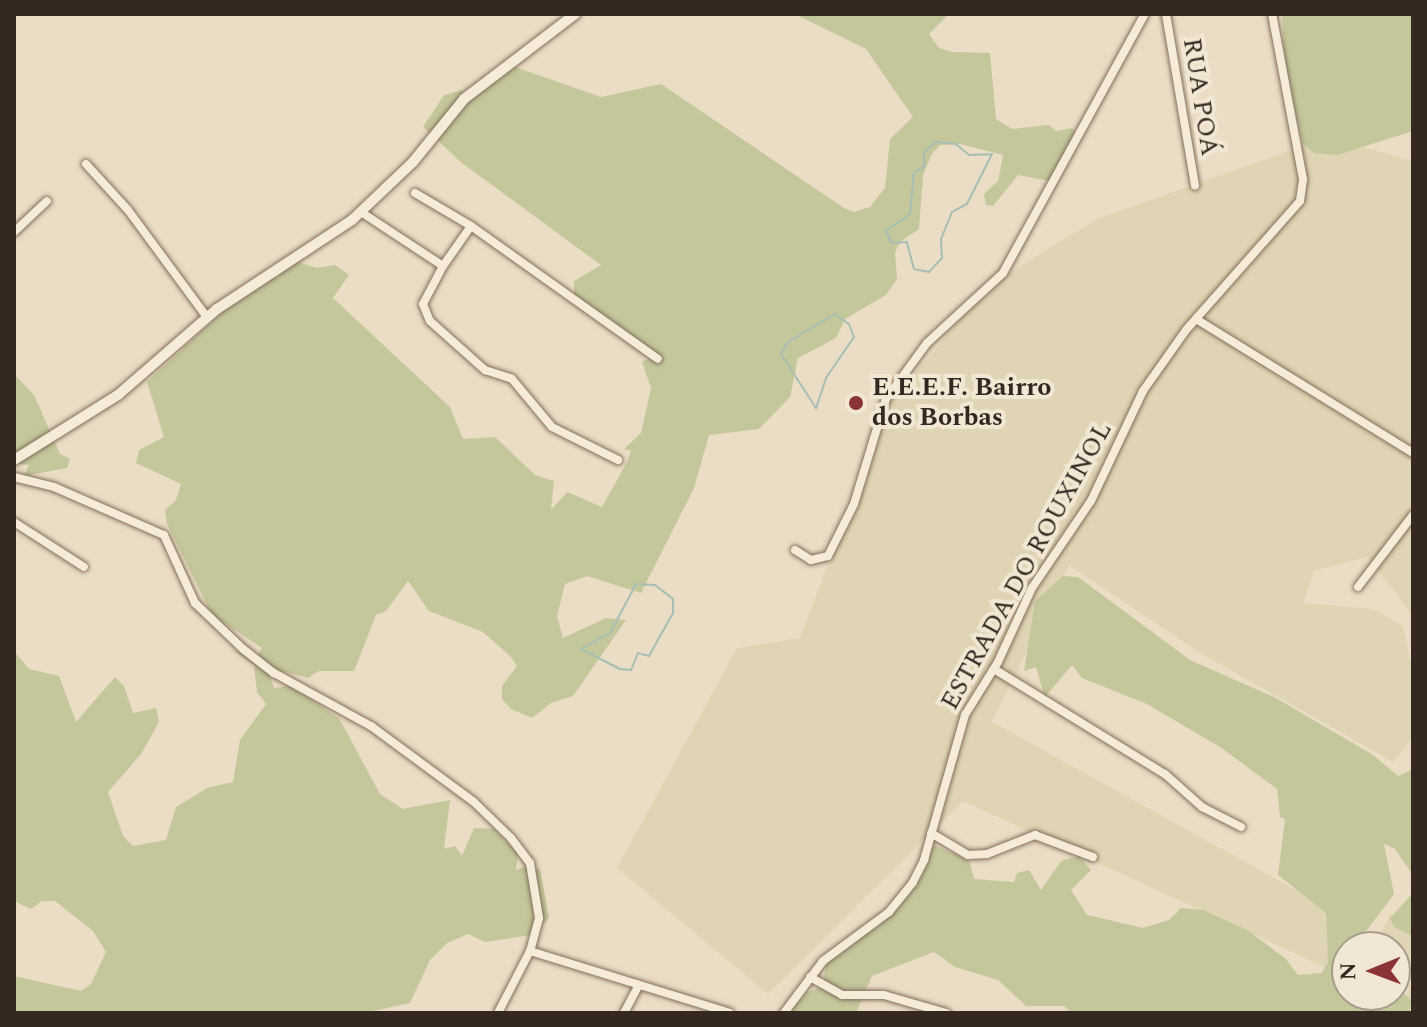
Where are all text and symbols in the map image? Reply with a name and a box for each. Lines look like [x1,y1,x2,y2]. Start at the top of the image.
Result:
street label: RUA POÁ [1175,36,1225,158]
place label: E.E.E.F. Bairro dos Borbas [872,372,1052,434]
marker: E.E.E.F. Bairro dos Borbas [847,394,865,412]
street label: ESTRADA DO ROUXINOL [935,416,1119,716]
north arrow [1331,931,1411,1011]
text: N [1332,962,1365,981]

